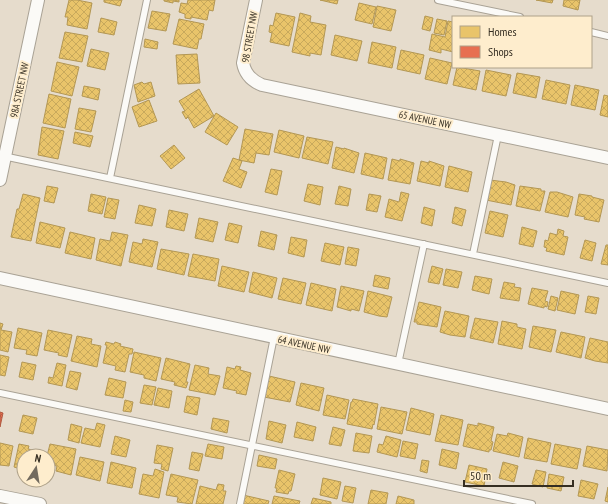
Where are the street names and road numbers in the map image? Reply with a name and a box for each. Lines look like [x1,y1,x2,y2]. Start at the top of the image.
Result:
street label: 98 STREET NW [239,10,260,64]
street label: 98A STREET NW [7,61,32,119]
street label: 65 AVENUE NW [398,108,453,131]
street label: 64 AVENUE NW [277,333,332,356]

